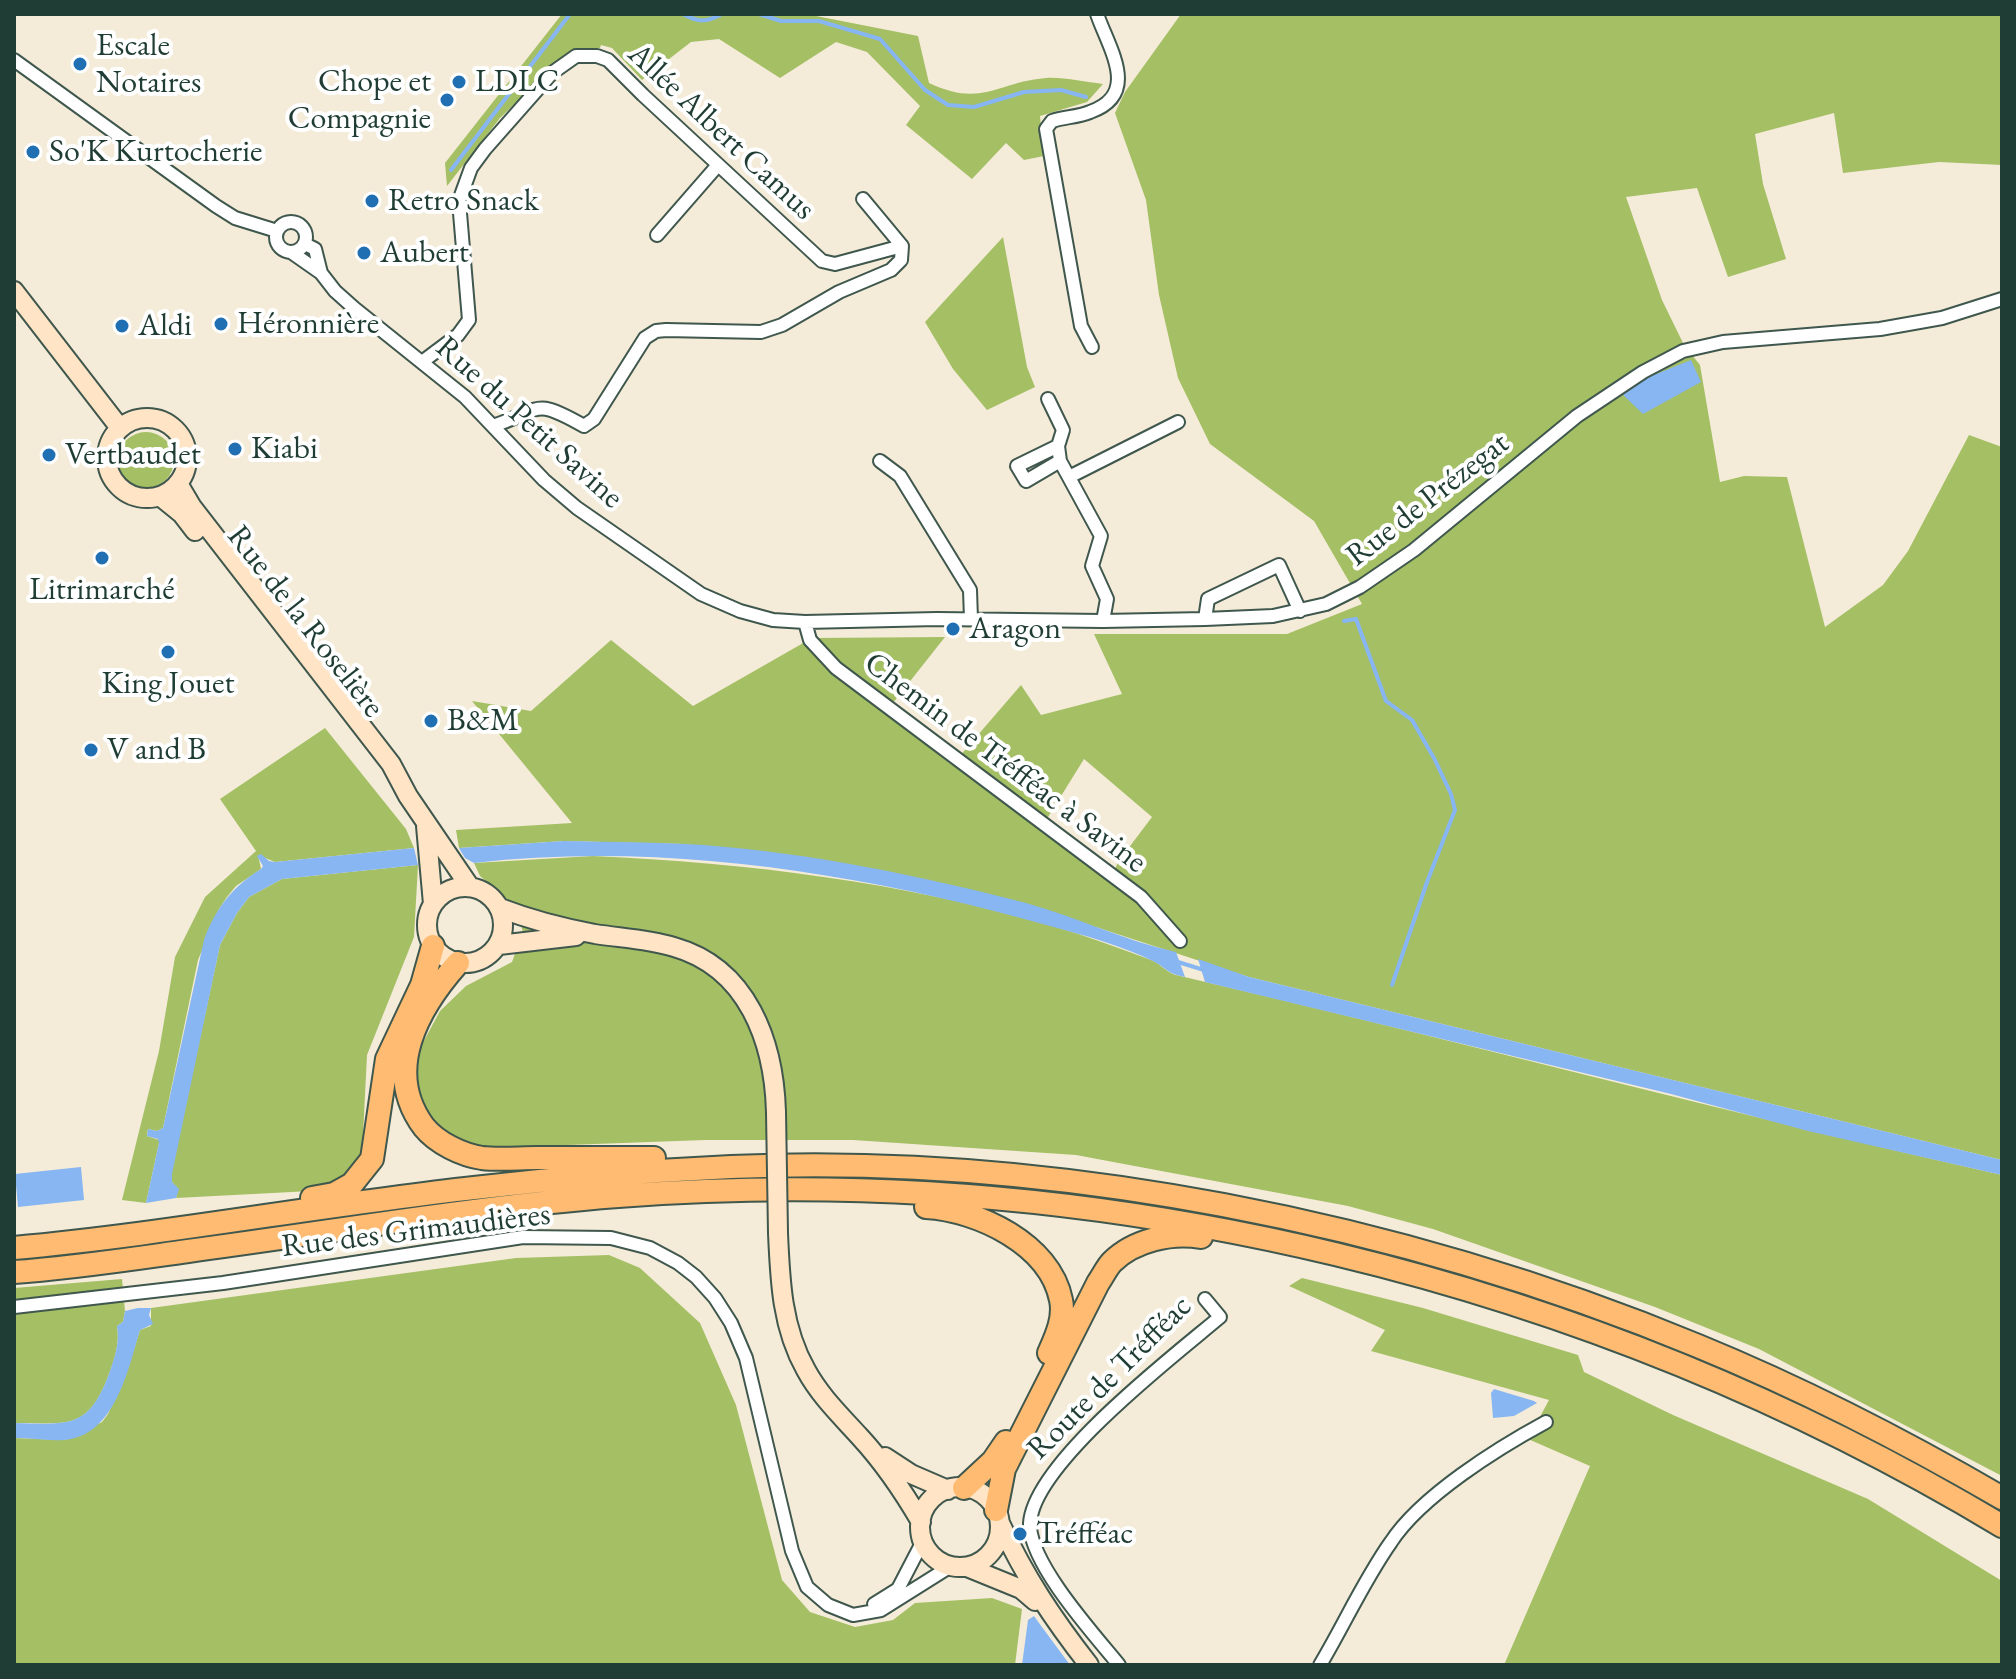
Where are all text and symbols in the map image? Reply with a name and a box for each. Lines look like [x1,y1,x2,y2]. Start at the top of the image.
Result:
place label: Escale Notaires [96,27,201,102]
street label: Allée Albert Camus [619,35,823,229]
marker: Escale Notaires [71,55,89,73]
place label: Chope et Compagnie [288,63,431,138]
place label: LDLC [475,63,559,101]
marker: LDLC [450,73,468,91]
marker: Chope et Compagnie [438,91,456,109]
place label: So'K Kurtocherie [49,133,263,171]
marker: So'K Kurtocherie [24,143,42,161]
place label: Retro Snack [388,182,539,220]
marker: Retro Snack [363,192,381,210]
place label: Aubert [380,234,469,272]
marker: Aubert [355,244,373,262]
place label: Héronnière [237,305,379,343]
place label: Aldi [138,307,192,345]
marker: Héronnière [212,315,230,333]
marker: Aldi [113,317,131,335]
street label: Rue du Petit Savine [427,329,631,517]
street label: Rue de Prézegat [1339,425,1517,575]
place label: Kiabi [251,430,318,468]
place label: Vertbaudet [65,436,201,474]
marker: Kiabi [226,440,244,458]
marker: Vertbaudet [40,446,58,464]
street label: Rue de la Roselière [218,518,392,726]
marker: Litrimarché [93,549,111,567]
place label: Litrimarché [29,571,175,609]
place label: Aragon [969,610,1061,648]
marker: Aragon [944,620,962,638]
marker: King Jouet [159,643,177,661]
street label: Chemin de Tréfféac à Savine [856,644,1154,882]
place label: King Jouet [102,665,234,703]
place label: B&M [447,702,519,740]
marker: B&M [422,712,440,730]
place label: V and B [107,731,206,769]
marker: V and B [82,741,100,759]
street label: Rue des Grimaudières [279,1195,553,1267]
street label: Route de Tréfféac [1020,1288,1200,1468]
place label: Tréfféac [1036,1515,1133,1553]
marker: Tréfféac [1011,1525,1029,1543]

